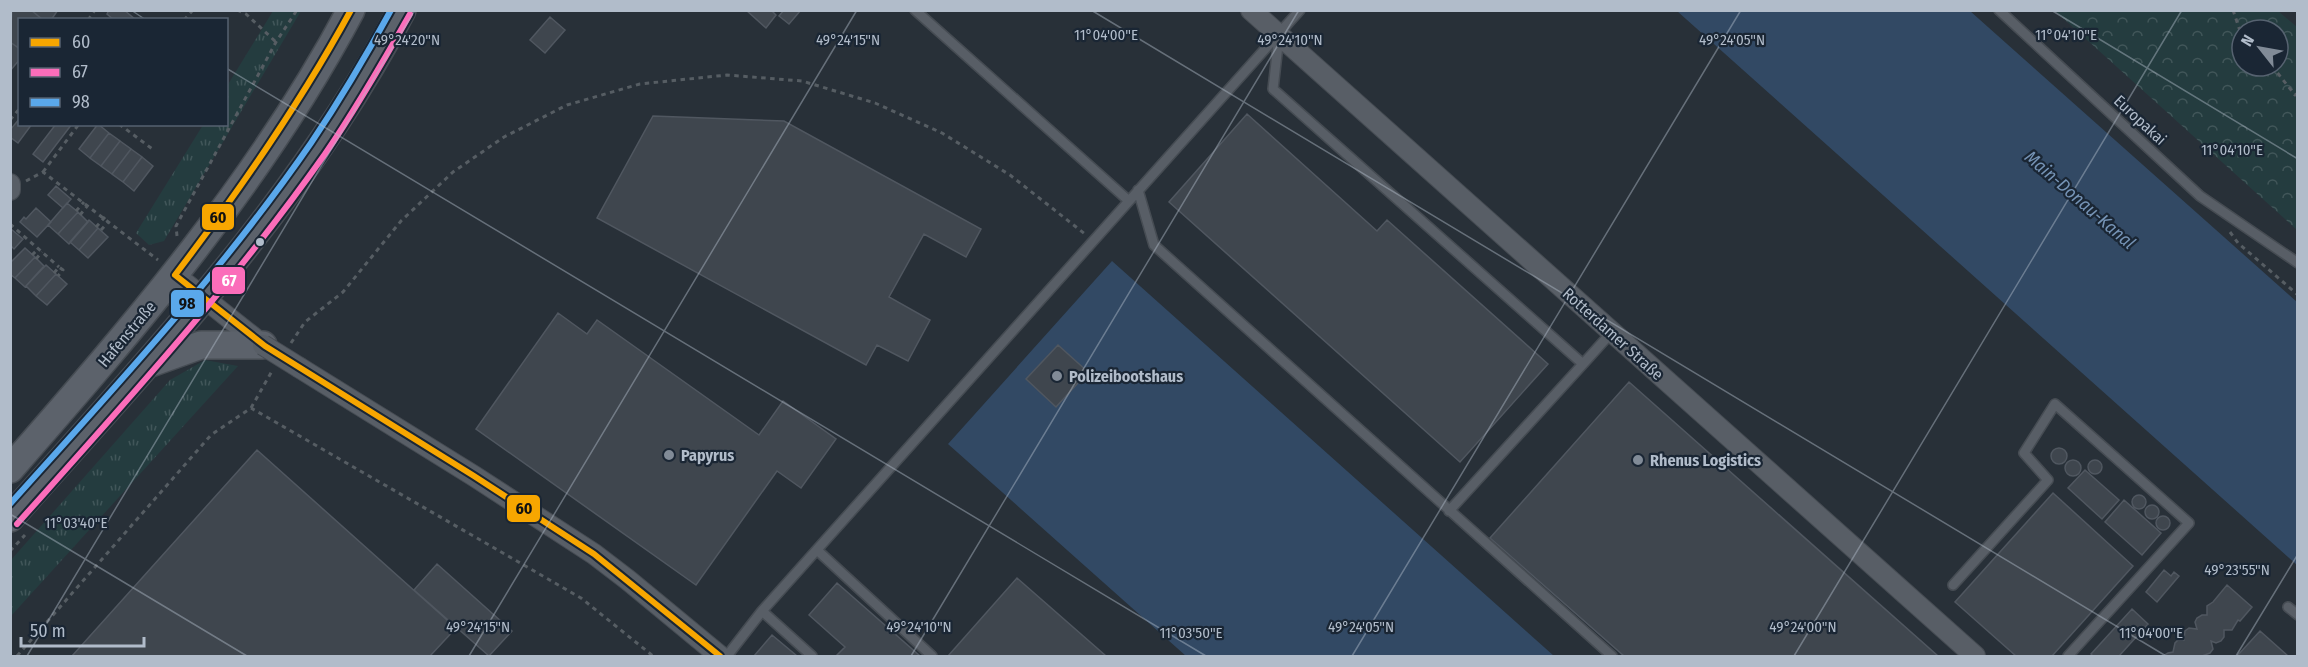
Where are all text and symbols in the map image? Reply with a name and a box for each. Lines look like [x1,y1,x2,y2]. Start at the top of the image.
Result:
legend [18,18,228,126]
north arrow [2230,18,2290,78]
text: 11°04'00"E [1074,26,1138,44]
text: 11°04'10"E [2035,26,2097,44]
text: 60 [72,31,90,53]
text: 49°24'20"N [374,31,440,49]
text: 49°24'15"N [816,31,880,49]
text: 49°24'10"N [1257,31,1323,49]
text: 49°24'05"N [1699,31,1765,49]
text: N [2237,32,2258,50]
text: 67 [72,61,88,83]
text: 98 [72,91,90,113]
street label: Europakai [2110,91,2170,149]
text: 11°04'10"E [2201,141,2263,159]
water label: Main-Donau-Kanal [2020,146,2140,254]
line badge: 60 [201,203,235,231]
text: 60 [209,208,227,227]
unlabelled marker [254,236,266,248]
line badge: 67 [211,266,246,295]
text: 67 [222,271,237,290]
street label: Rotterdamer Straße [1559,284,1667,384]
line badge: 98 [170,289,205,318]
text: 98 [179,294,196,313]
street label: Hafenstraße [94,297,160,371]
place label: Polizeibootshaus [1069,367,1183,386]
marker: Polizeibootshaus [1050,369,1064,383]
place label: Papyrus [681,446,734,465]
marker: Papyrus [662,448,676,462]
place label: Rhenus Logistics [1650,451,1761,470]
marker: Rhenus Logistics [1631,453,1645,467]
line badge: 60 [506,494,541,523]
text: 60 [515,499,533,518]
text: 11°03'40"E [44,514,108,532]
text: 49°23'55"N [2204,561,2270,579]
scale bar [21,610,144,648]
text: 49°24'15"N [446,618,510,636]
text: 49°24'10"N [886,618,952,636]
text: 49°24'05"N [1328,618,1394,636]
text: 49°24'00"N [1769,618,1837,636]
text: 50 m [30,620,66,642]
text: 11°03'50"E [1159,624,1223,642]
text: 11°04'00"E [2119,624,2183,642]

